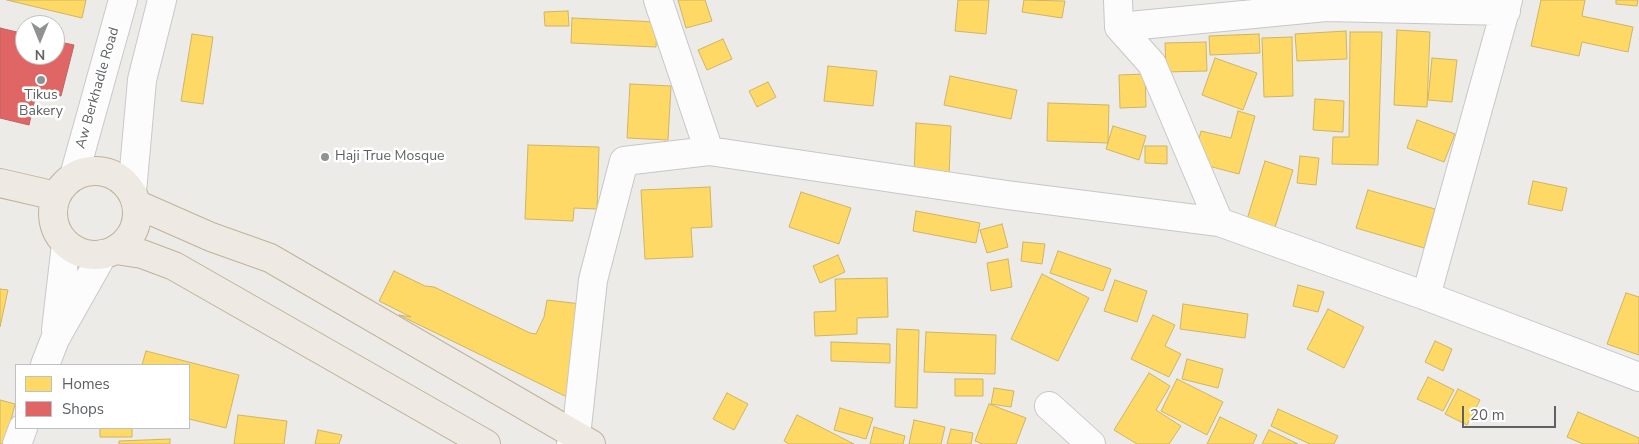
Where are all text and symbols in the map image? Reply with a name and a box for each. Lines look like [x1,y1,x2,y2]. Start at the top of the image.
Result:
north arrow [15,15,65,65]
street label: Aw Berkhadle Road [73,25,123,151]
text: N [35,45,45,64]
marker: Tikus Bakery [35,74,47,86]
place label: Tikus Bakery [19,88,63,120]
place label: Haji True Mosque [335,149,444,165]
marker: Haji True Mosque [319,151,331,163]
legend [15,364,190,429]
text: Homes [62,374,110,394]
scale bar [1464,396,1558,428]
text: Shops [62,399,104,419]
text: 20 m [1470,405,1505,425]

